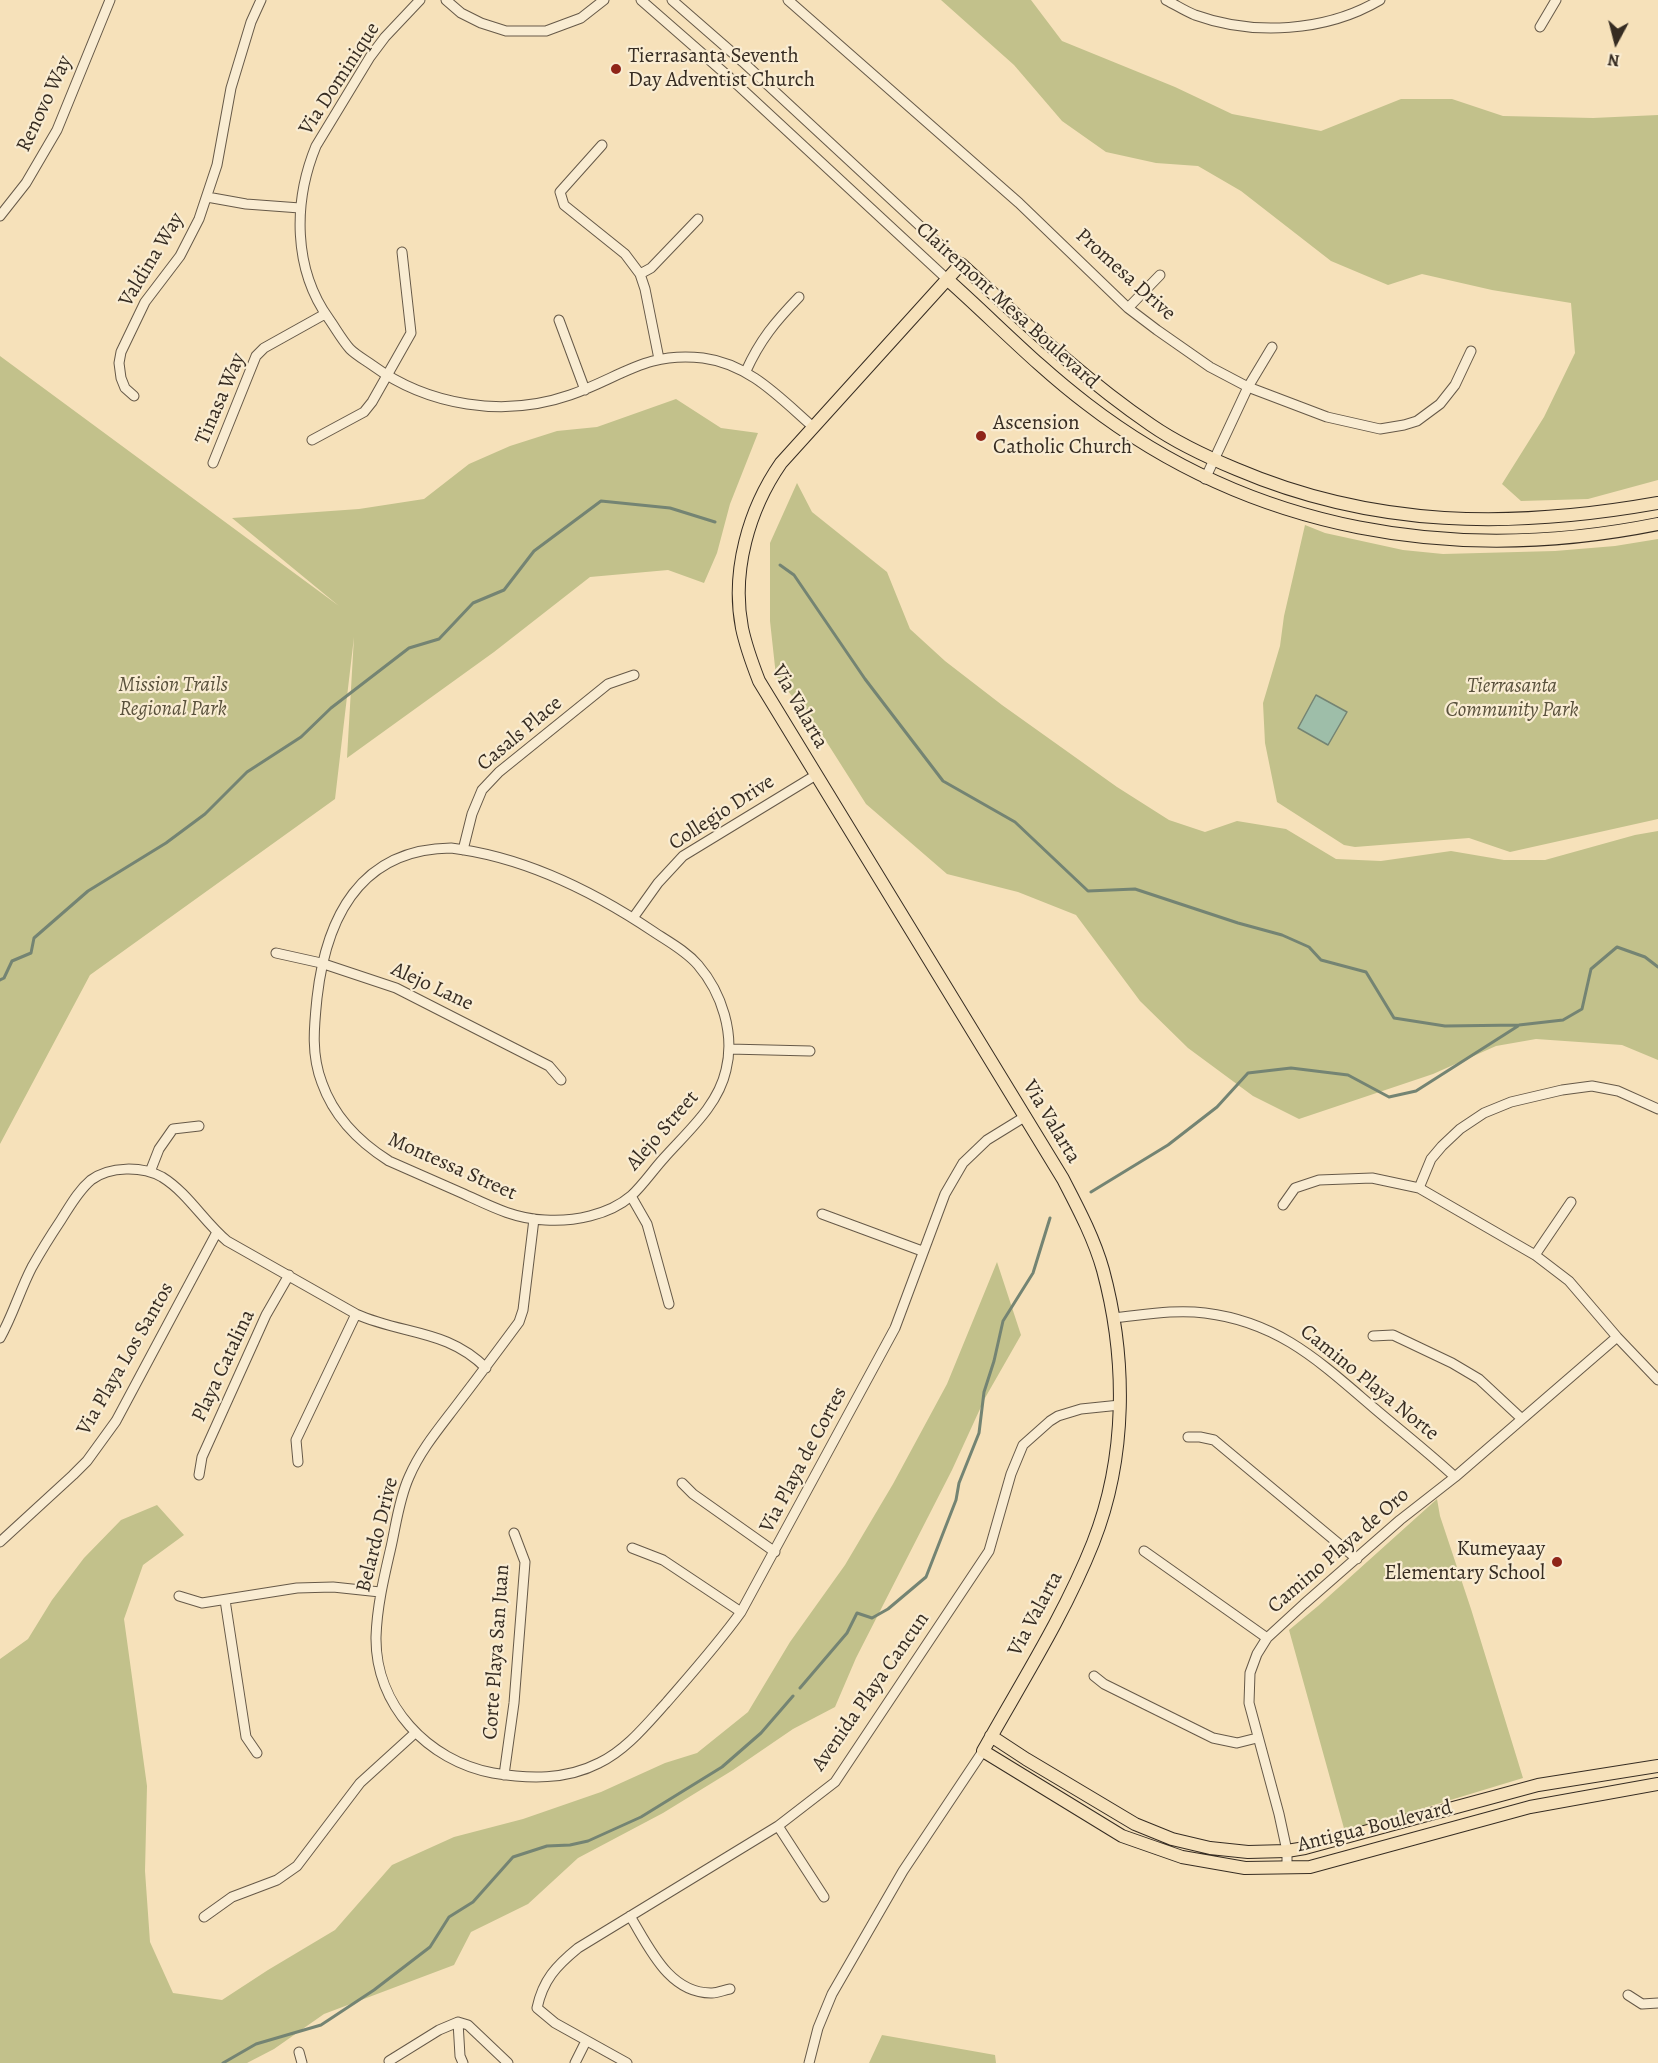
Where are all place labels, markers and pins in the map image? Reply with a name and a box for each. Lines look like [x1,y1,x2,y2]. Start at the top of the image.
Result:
place label: Tierrasanta Seventh Day Adventist Church [628,44,815,94]
marker: Tierrasanta Seventh Day Adventist Church [609,62,623,76]
place label: Ascension Catholic Church [993,411,1132,461]
marker: Ascension Catholic Church [974,429,988,443]
place label: Kumeyaay Elementary School [1384,1537,1545,1587]
marker: Kumeyaay Elementary School [1550,1555,1564,1569]

